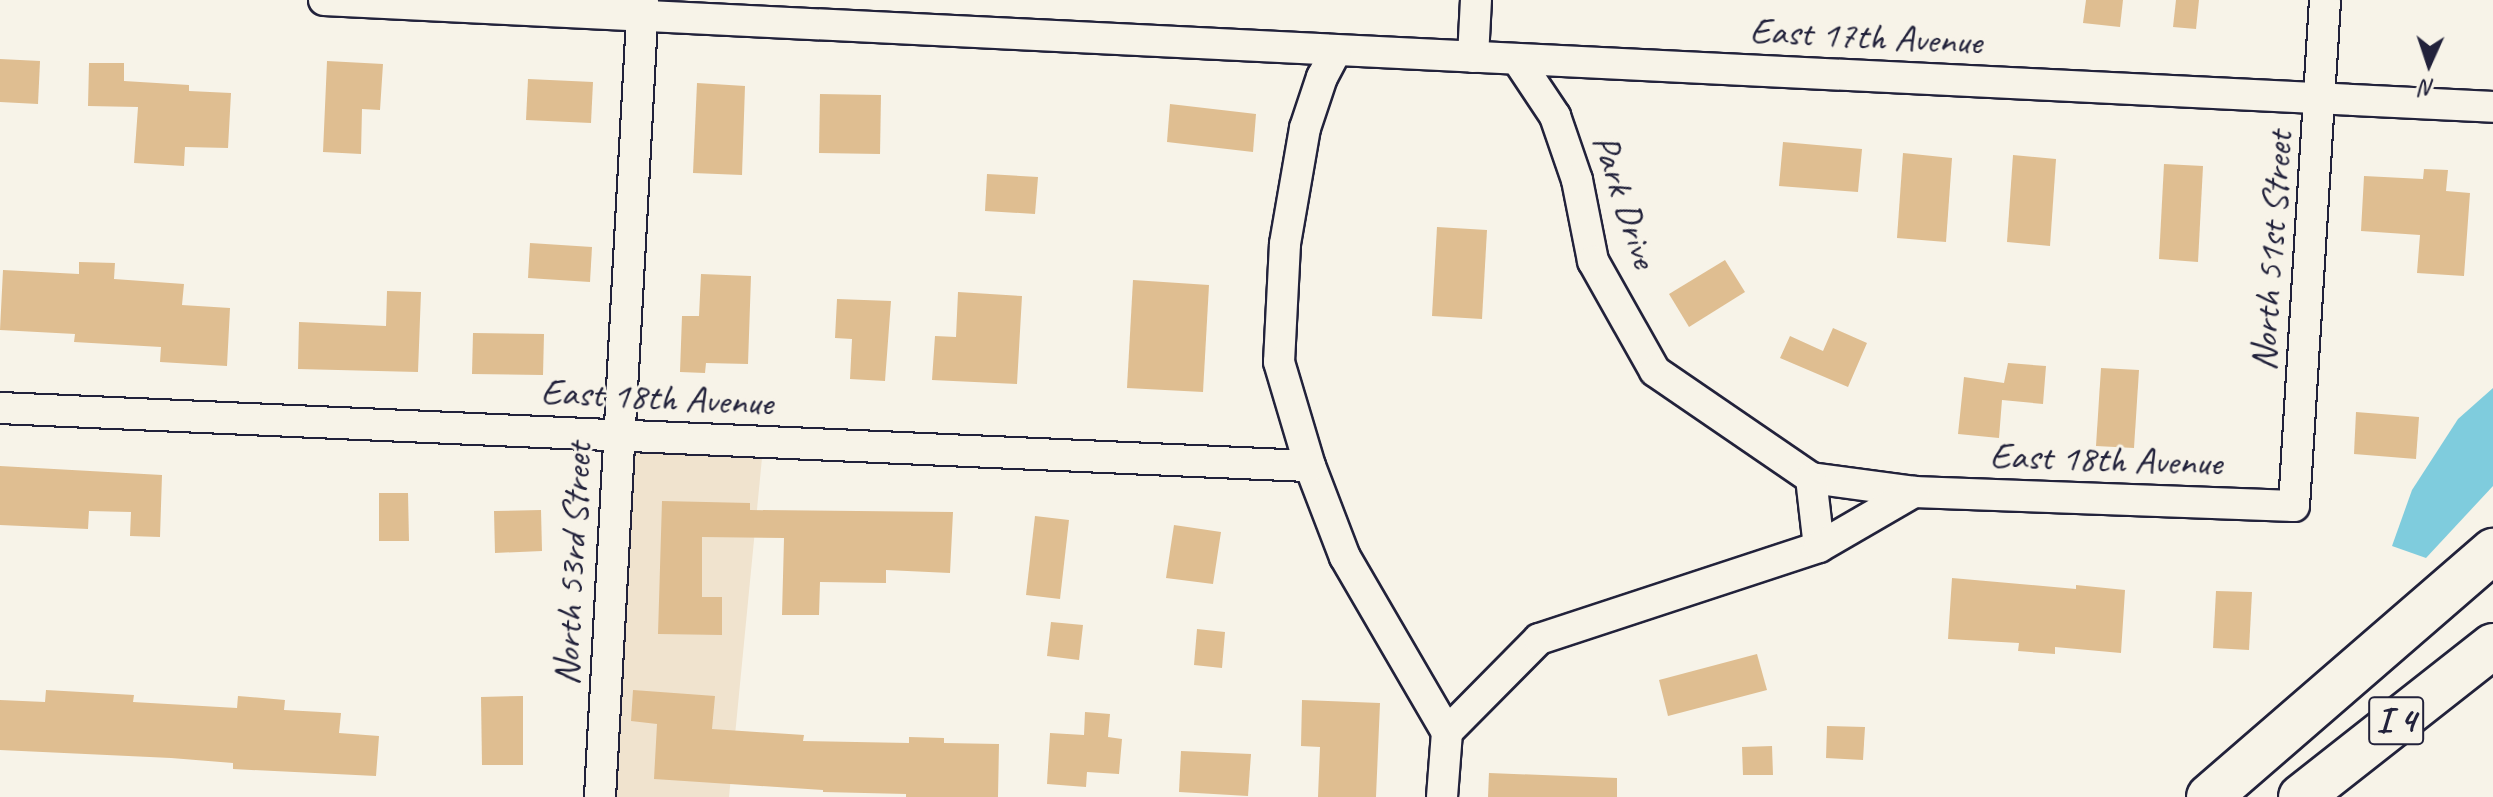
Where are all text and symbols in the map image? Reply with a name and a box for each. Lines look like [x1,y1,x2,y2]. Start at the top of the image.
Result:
street label: East 17th Avenue [1749,7,1983,65]
north arrow [2389,24,2469,104]
text: N [2420,74,2435,102]
street label: Park Drive [1582,128,1668,274]
street label: North 51st Street [2240,129,2302,373]
street label: East 18th Avenue [540,368,774,426]
street label: East 18th Avenue [1989,432,2223,486]
street label: North 53rd Street [543,441,601,687]
road number: I 4 [2368,689,2424,753]

